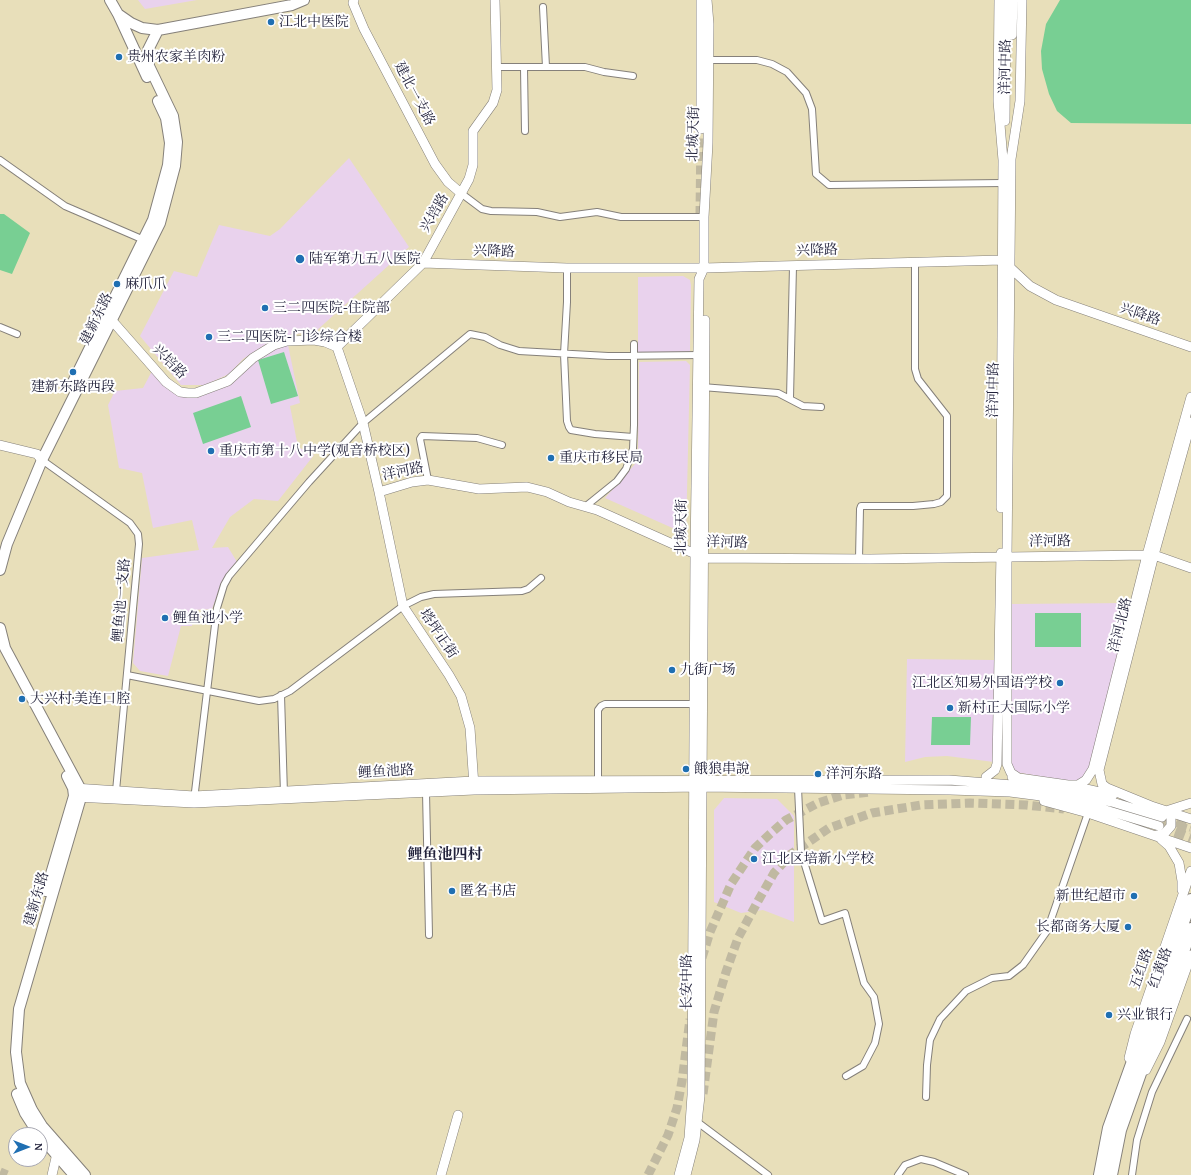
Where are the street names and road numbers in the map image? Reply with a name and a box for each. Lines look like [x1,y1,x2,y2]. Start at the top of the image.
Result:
street label: 洋河中路 [997,39,1015,95]
street label: 建北一支路 [390,59,438,129]
street label: 北城天街 [685,106,703,162]
street label: 兴培路 [417,191,453,235]
street label: 兴降路 [796,242,838,260]
street label: 兴降路 [473,243,515,261]
street label: 建新东路 [77,290,117,348]
street label: 兴降路 [1117,300,1163,330]
street label: 兴培路 [148,341,190,383]
street label: 洋河中路 [985,362,1003,418]
street label: 洋河路 [381,459,425,485]
street label: 北城天街 [673,499,691,555]
street label: 洋河路 [1029,533,1071,551]
street label: 洋河路 [706,534,748,552]
street label: 鲤鱼池一支路 [110,557,134,643]
street label: 洋河北路 [1106,596,1136,654]
street label: 塔坪正街 [415,606,461,662]
street label: 鲤鱼池路 [358,762,414,782]
street label: 建新东路 [21,870,53,928]
street label: 红黄路 [1146,945,1176,991]
street label: 五红路 [1127,946,1157,992]
street label: 长安中路 [679,954,695,1010]

